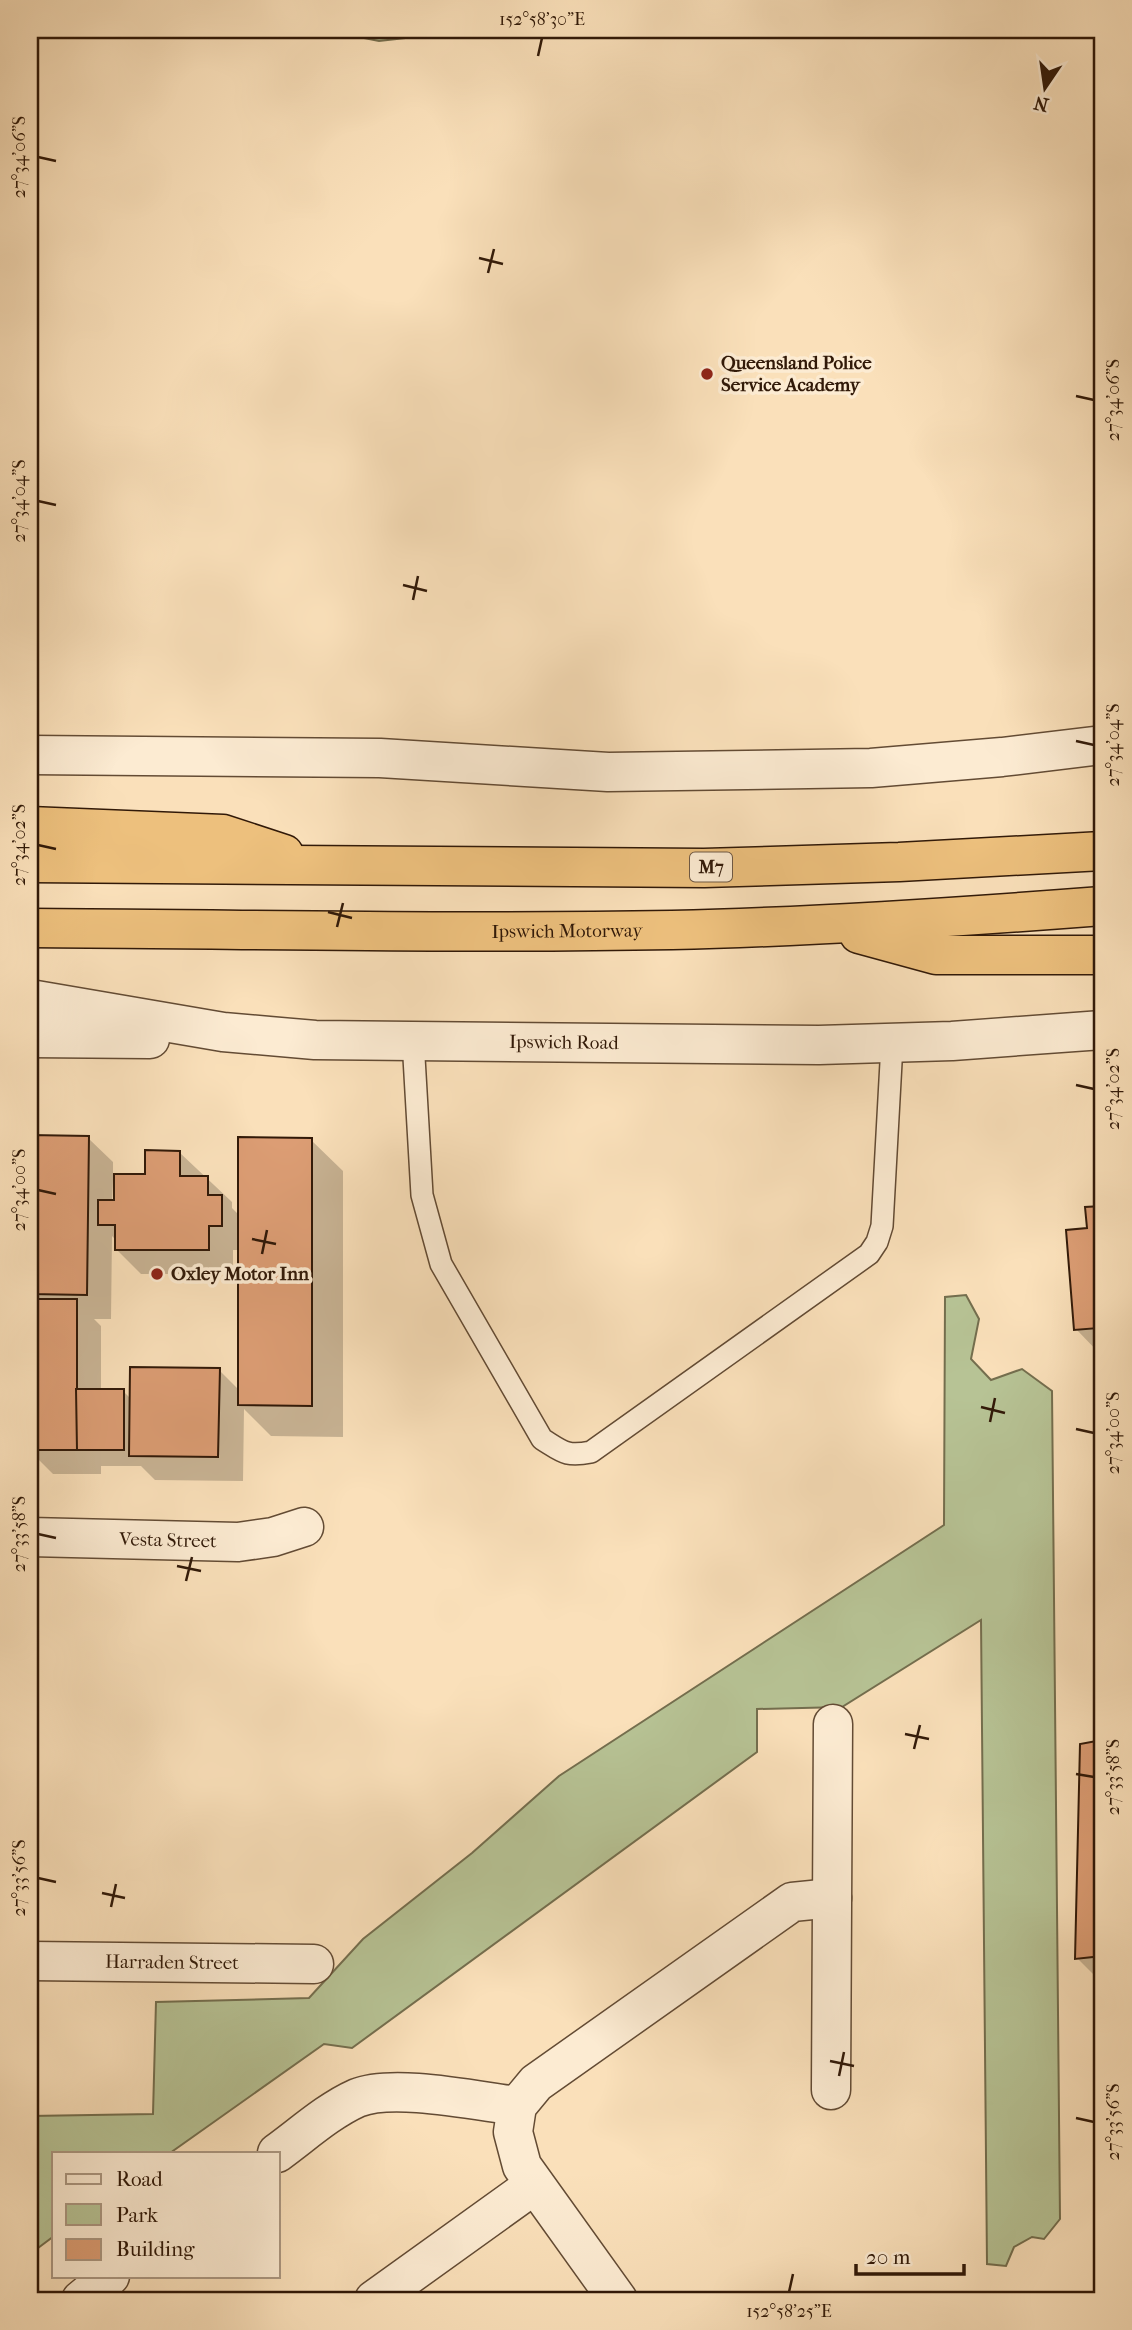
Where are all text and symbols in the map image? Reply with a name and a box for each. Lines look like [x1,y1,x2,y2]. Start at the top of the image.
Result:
text: 152°58'30"E [499,9,585,30]
north arrow [1010,52,1080,122]
text: N [1031,91,1051,116]
text: 27°34'06"S [9,116,30,198]
place label: Queensland Police Service Academy [721,352,872,396]
text: 27°34'06"S [1103,359,1124,441]
marker: Queensland Police Service Academy [699,366,715,382]
text: 27°34'04"S [9,459,30,543]
text: 27°34'04"S [1103,703,1124,787]
text: 27°34'02"S [9,804,30,886]
road number: M7 [690,852,732,882]
street label: Ipswich Motorway [491,919,644,943]
street label: Ipswich Road [509,1031,619,1054]
text: 27°34'02"S [1103,1048,1124,1130]
text: 27°34'00"S [9,1149,30,1231]
place label: Oxley Motor Inn [171,1263,310,1285]
marker: Oxley Motor Inn [149,1266,165,1282]
text: 27°34'00"S [1103,1392,1124,1474]
text: 27°33'58"S [9,1496,30,1572]
street label: Vesta Street [118,1528,217,1552]
text: 27°33'58"S [1103,1739,1124,1815]
text: 27°33'56"S [9,1840,30,1916]
street label: Harraden Street [105,1951,239,1974]
text: 27°33'56"S [1103,2084,1124,2160]
legend [52,2152,280,2278]
text: Road [116,2167,163,2191]
text: Park [116,2203,158,2227]
scale bar [856,2232,964,2276]
text: Building [116,2237,195,2261]
text: 20 m [866,2245,911,2269]
text: 152°58'25"E [746,2301,832,2322]

